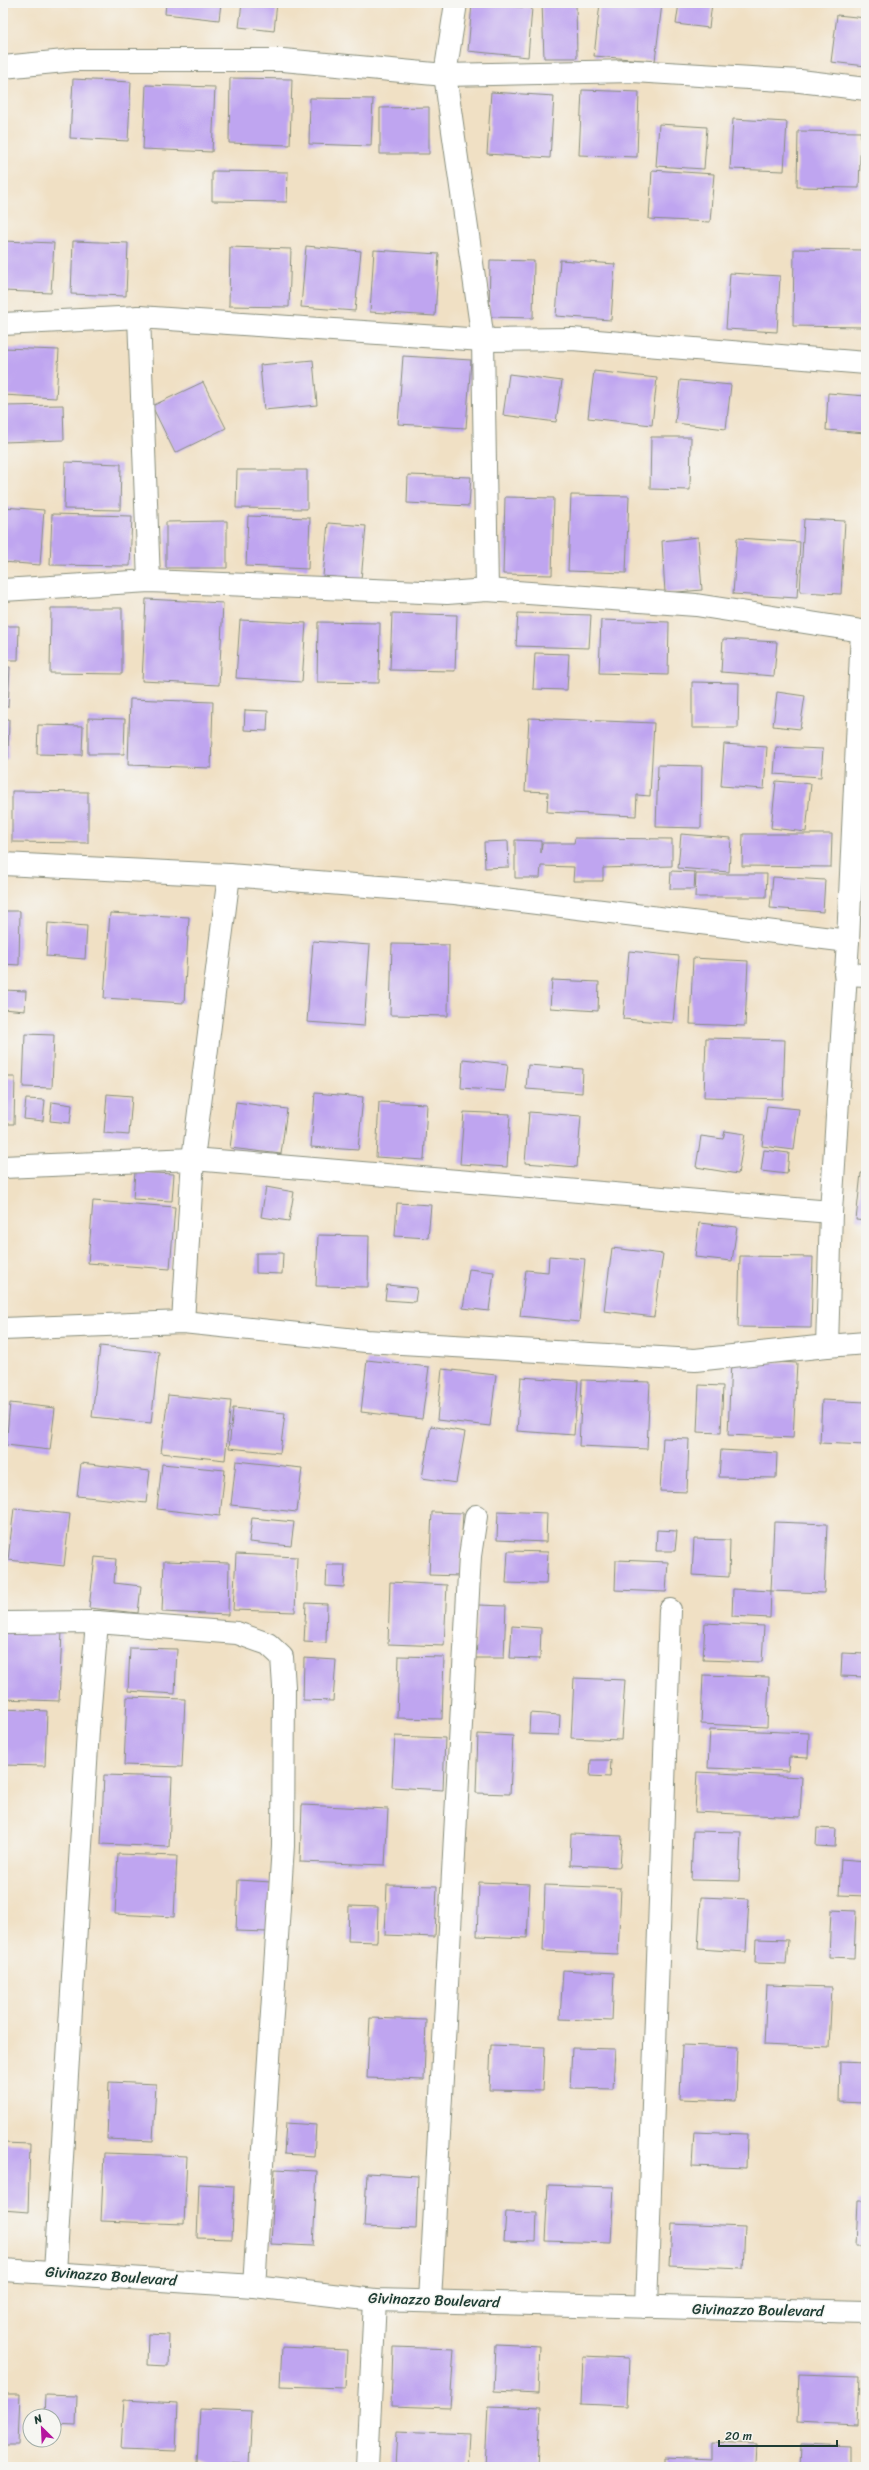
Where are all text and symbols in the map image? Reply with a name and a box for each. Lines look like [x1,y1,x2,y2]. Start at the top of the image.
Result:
street label: Givinazzo Boulevard [44,2258,179,2294]
street label: Givinazzo Boulevard [368,2285,501,2315]
street label: Givinazzo Boulevard [692,2296,825,2324]
north arrow [22,2408,62,2448]
text: N [30,2409,46,2430]
scale bar [719,2422,837,2448]
text: 20 m [725,2425,752,2447]

